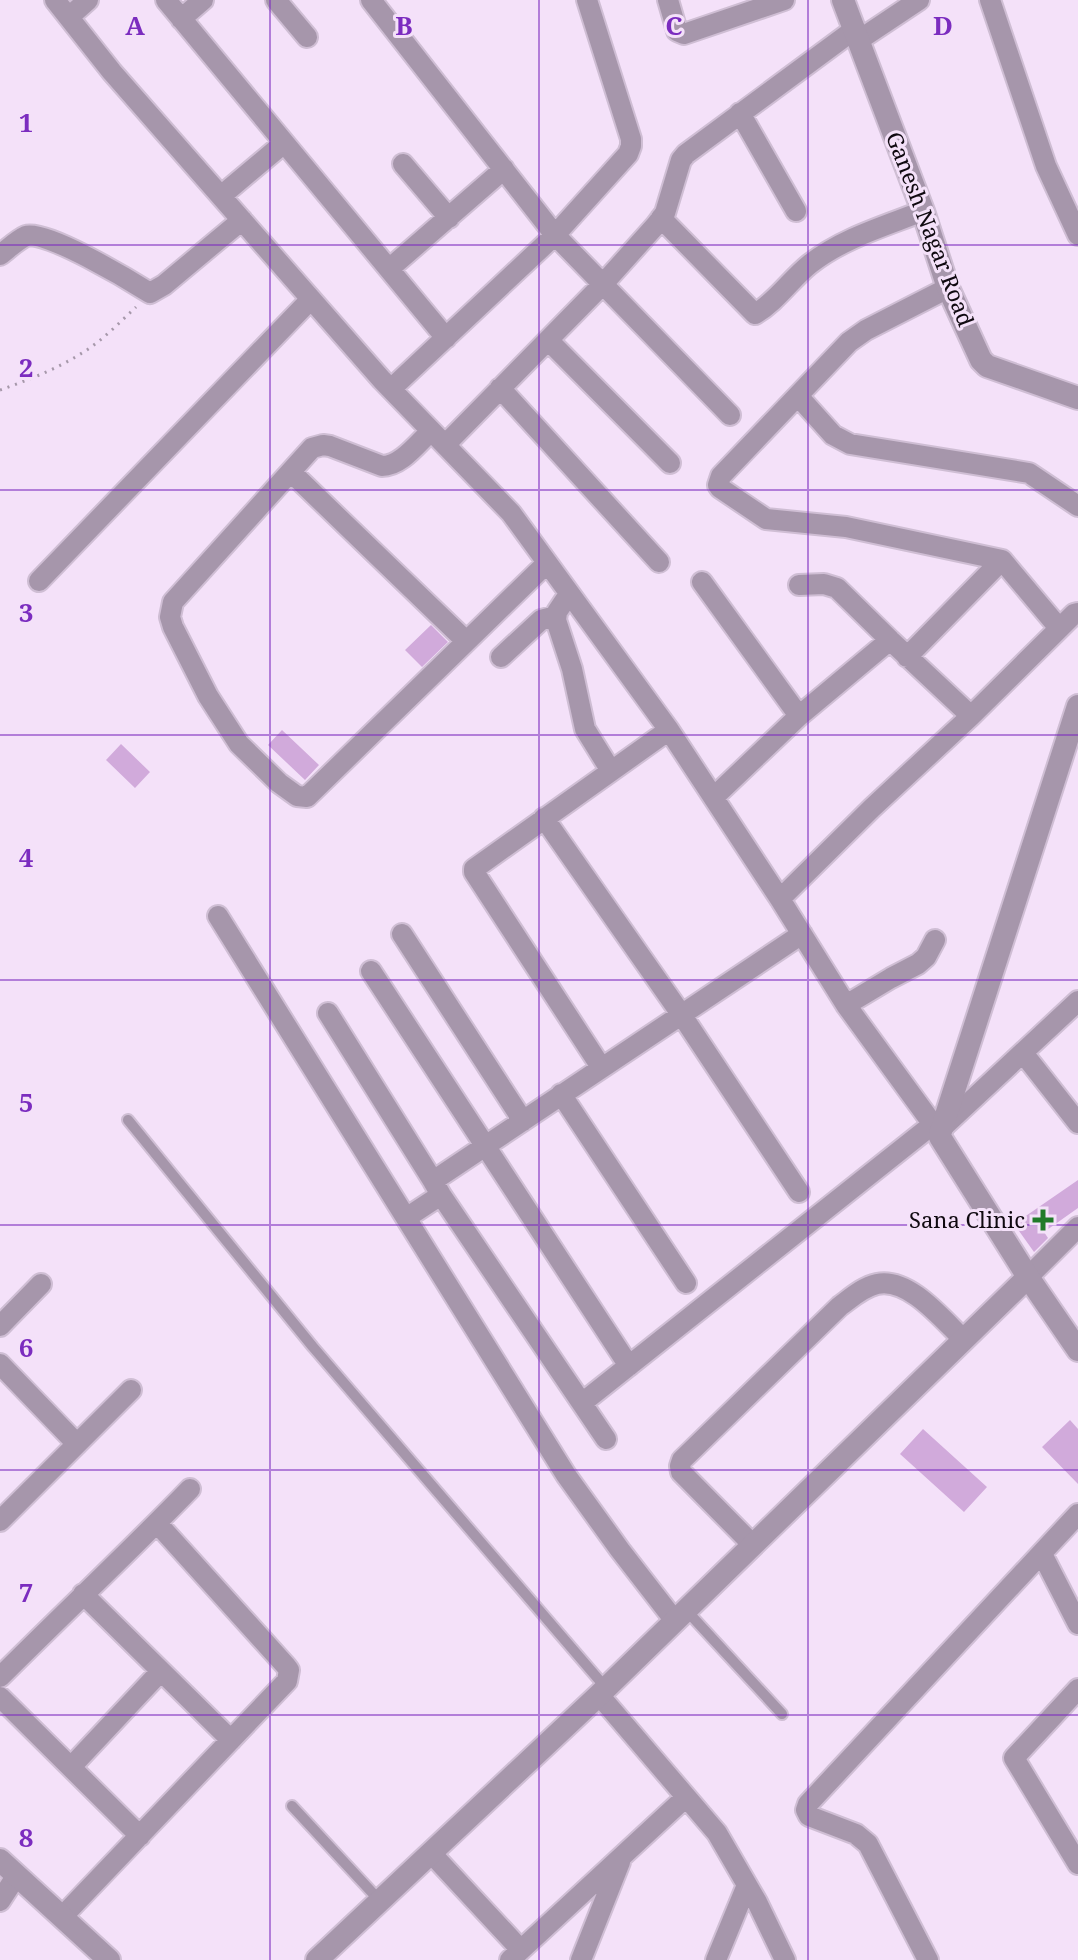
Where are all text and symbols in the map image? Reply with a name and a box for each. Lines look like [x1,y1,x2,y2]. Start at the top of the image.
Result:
text: A [125,7,145,43]
text: B [395,7,413,43]
text: C [665,7,683,43]
text: D [933,7,953,43]
text: 1 [19,104,33,140]
street label: Ganesh Nagar Road [880,127,982,331]
text: 2 [19,349,33,385]
text: 3 [19,594,33,630]
text: 4 [19,839,34,875]
text: 5 [19,1084,33,1120]
place label: Sana Clinic [909,1204,1025,1234]
marker: Sana Clinic [1032,1209,1054,1231]
text: 6 [19,1329,33,1365]
text: 7 [19,1574,33,1610]
text: 8 [19,1819,33,1855]

